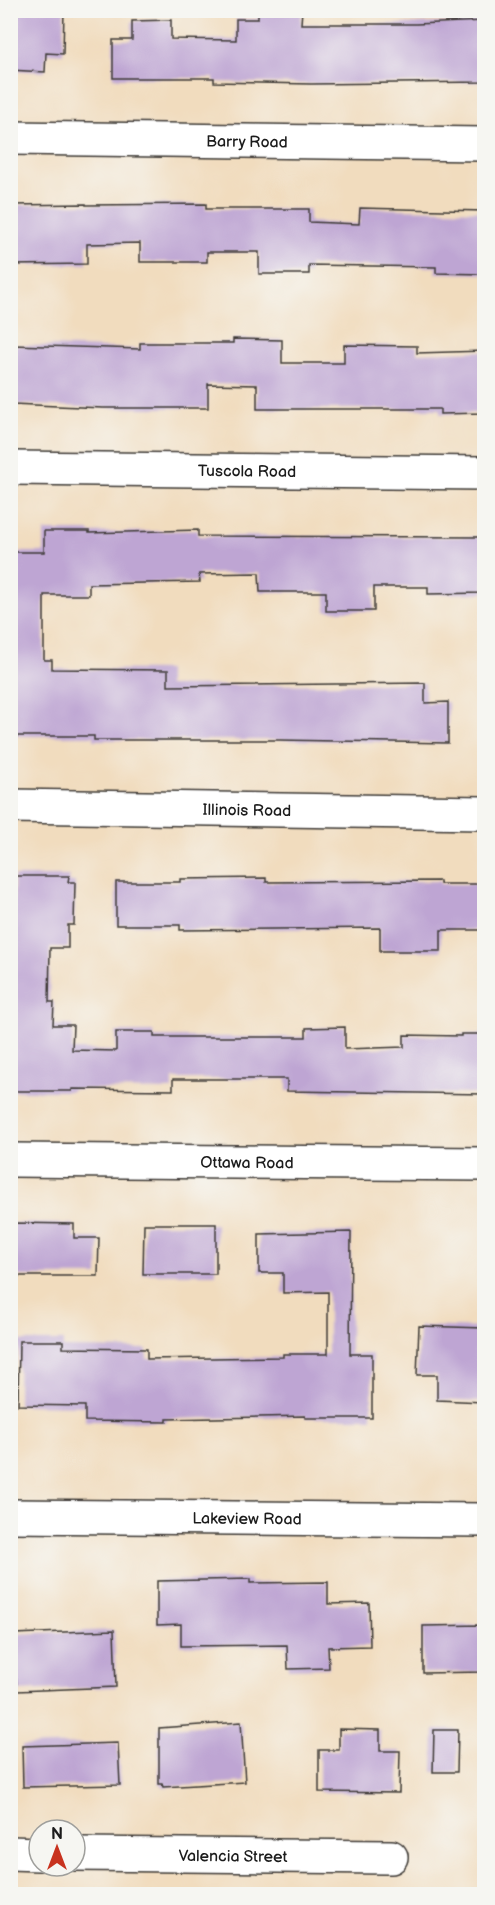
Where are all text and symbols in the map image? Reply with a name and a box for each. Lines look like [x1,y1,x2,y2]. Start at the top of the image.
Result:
street label: Barry Road [206,132,288,153]
street label: Tuscola Road [198,462,296,482]
street label: Illinois Road [202,801,291,821]
street label: Ottawa Road [200,1154,294,1173]
street label: Lakeview Road [192,1510,302,1529]
north arrow [27,1818,87,1878]
text: N [51,1825,63,1844]
street label: Valencia Street [178,1847,288,1867]

